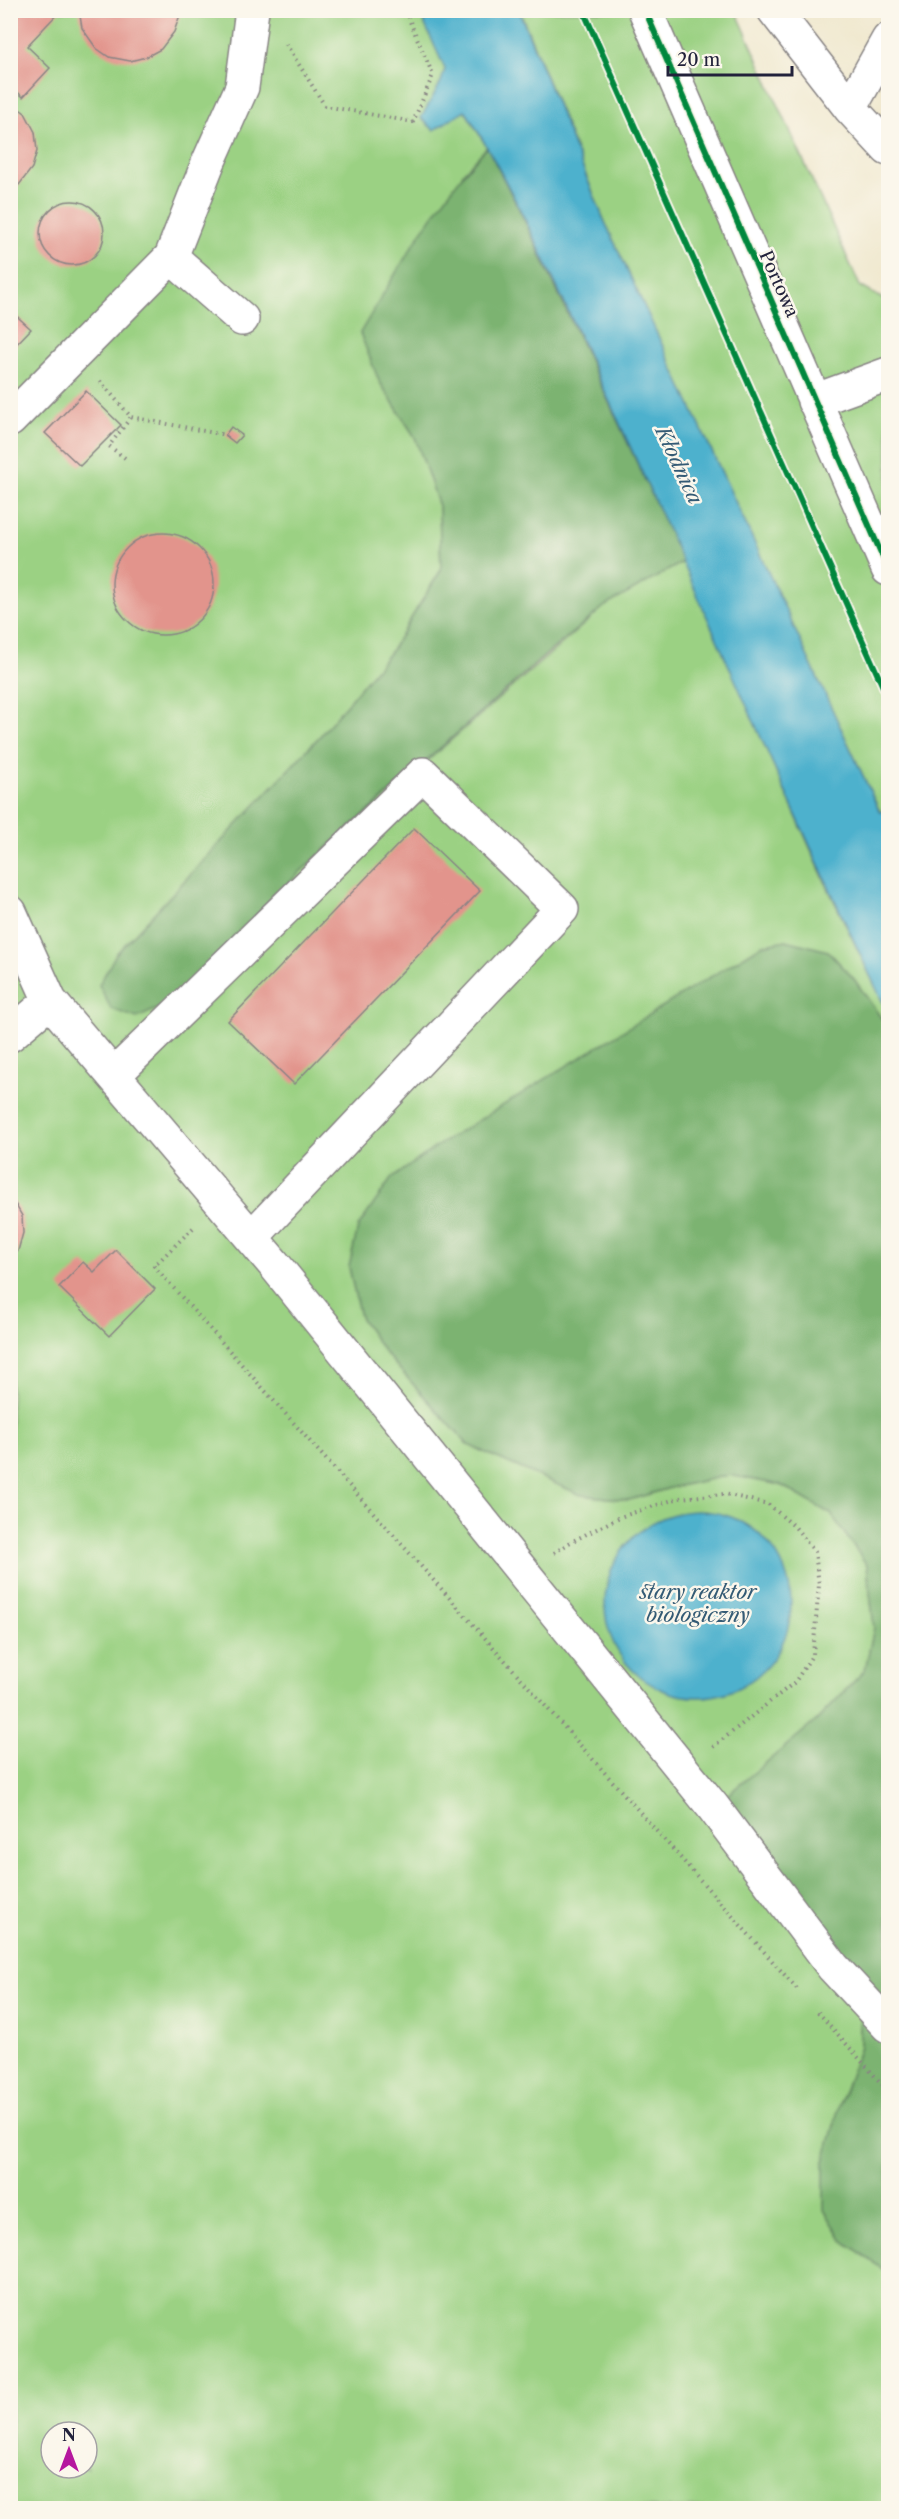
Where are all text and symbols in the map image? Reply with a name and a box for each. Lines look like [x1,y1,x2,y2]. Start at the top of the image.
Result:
scale bar [668,39,792,77]
text: 20 m [677,49,721,71]
street label: Portowa [755,247,804,321]
water label: Kłodnica [650,420,707,508]
water label: stary reaktor biologiczny [638,1580,758,1627]
north arrow [39,2420,99,2480]
text: N [62,2425,76,2445]

